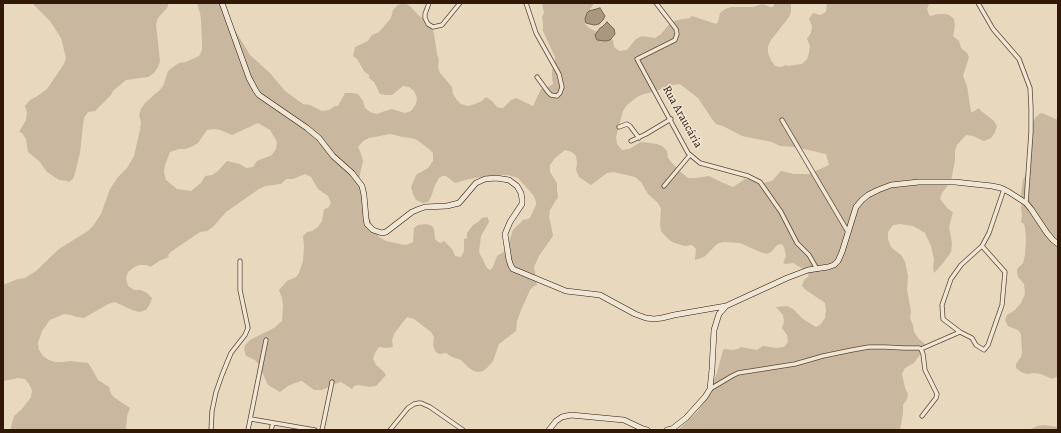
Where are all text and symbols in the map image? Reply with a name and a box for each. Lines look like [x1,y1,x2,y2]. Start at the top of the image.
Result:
street label: Rua Araucária [659,83,705,151]

